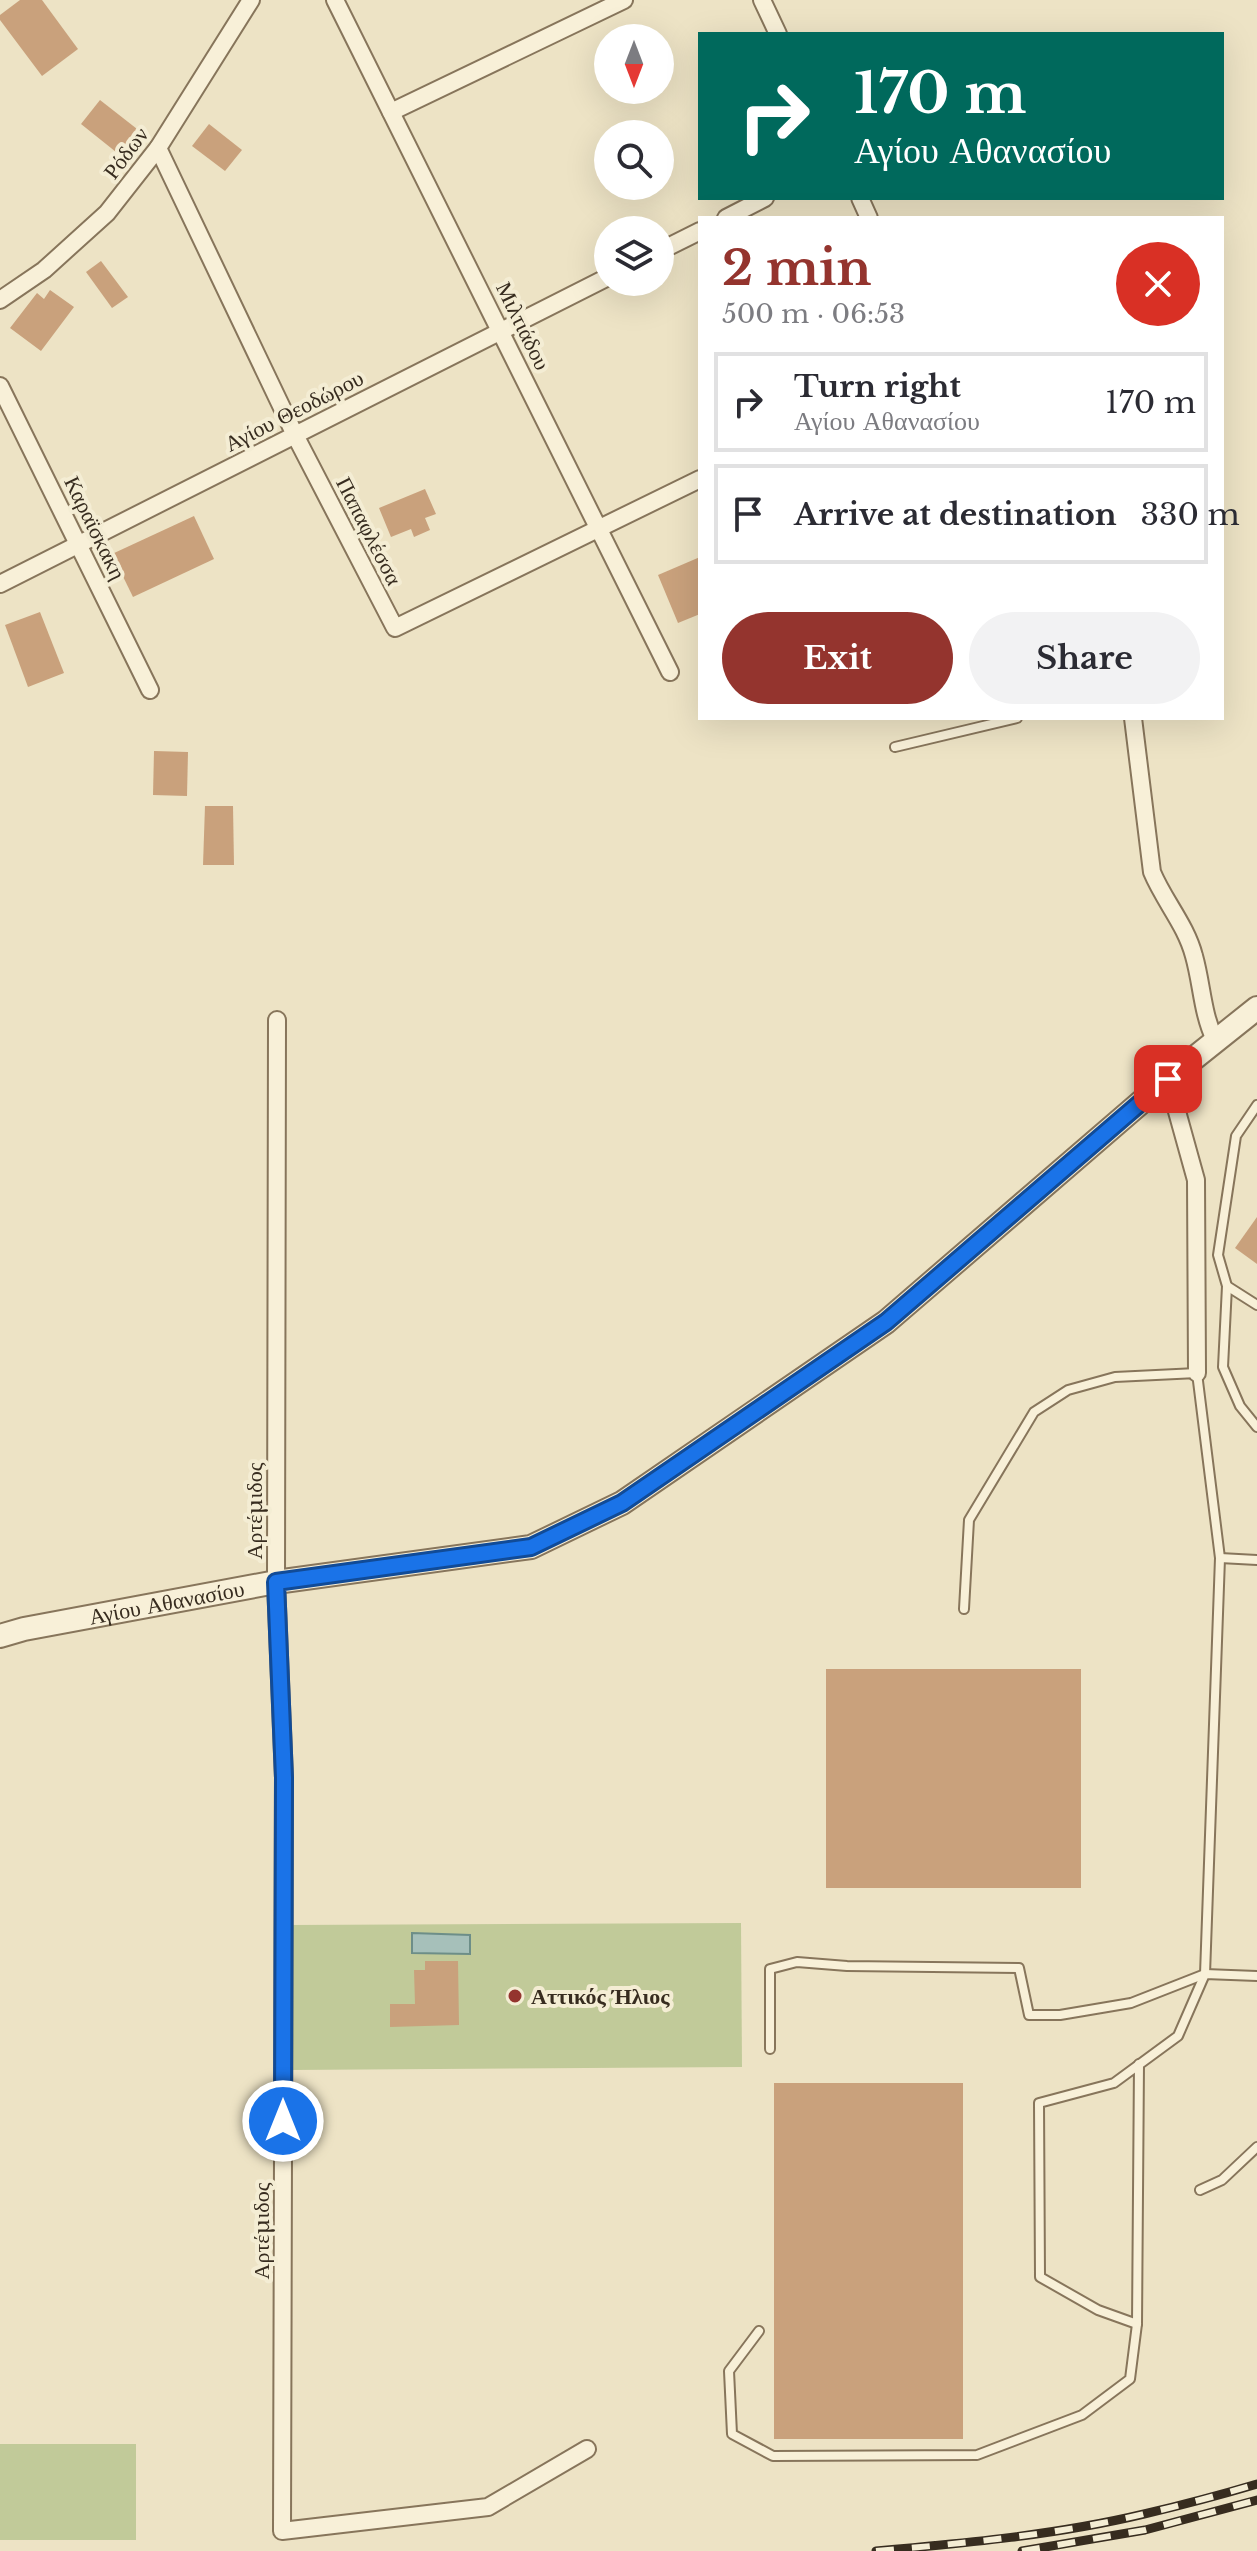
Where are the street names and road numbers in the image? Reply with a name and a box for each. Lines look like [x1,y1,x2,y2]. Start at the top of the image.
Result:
street label: Ρόδων [98,122,154,184]
street label: Μιλτιάδου [490,278,556,375]
street label: Αγίου Θεοδώρου [220,364,368,458]
street label: Καραϊσκακη [58,472,132,584]
street label: Παπαφλέσσα [330,472,408,590]
street label: Αρτέμιδος [241,1462,268,1559]
street label: Αγίου Αθανασίου [87,1575,246,1630]
street label: Αρτέμιδος [248,2182,275,2279]

